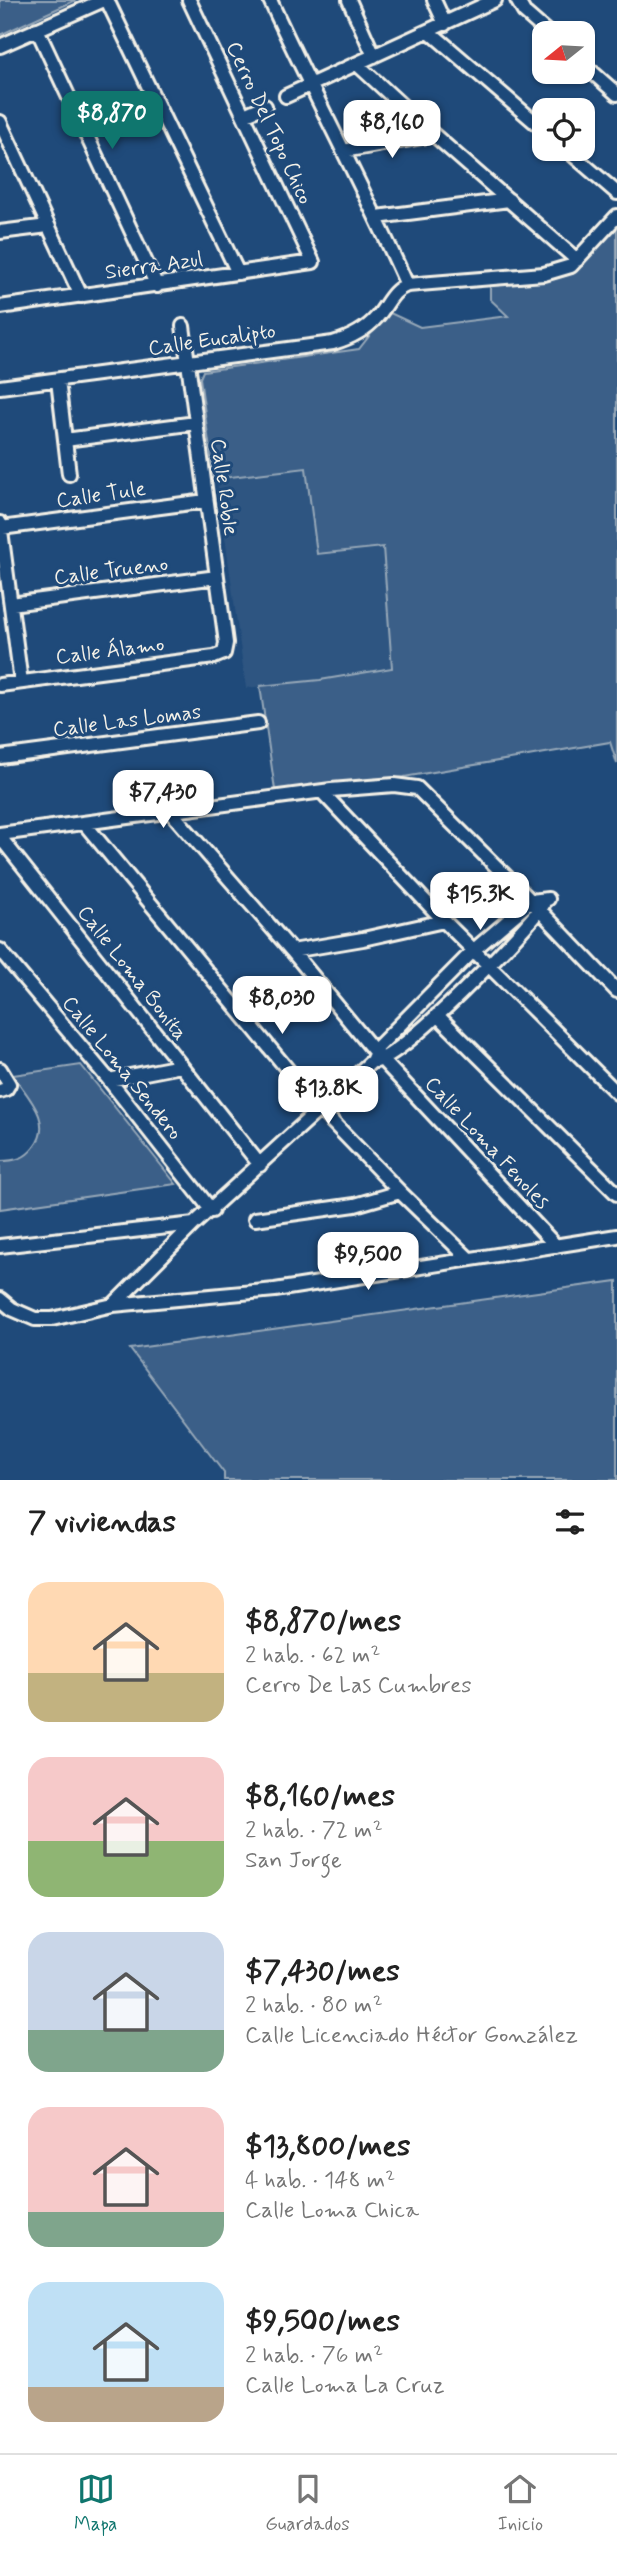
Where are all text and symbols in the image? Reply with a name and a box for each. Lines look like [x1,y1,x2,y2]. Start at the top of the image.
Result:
north arrow [532,21,595,84]
map controls [532,21,595,161]
street label: Cerro Del Topo Chico [219,37,319,209]
pin: $8,870 [55,92,169,151]
button: locate [532,98,595,161]
text: $8,870 [77,99,147,129]
pin: $8,160 [335,100,449,160]
text: $8,160 [359,108,425,138]
street label: Sierra Azul [103,245,205,287]
street label: Calle Eucalipto [146,317,278,363]
street label: Calle Roble [203,437,245,537]
street label: Calle Tule [54,475,148,515]
street label: Calle Trueno [52,550,170,592]
street label: Calle Álamo [54,630,166,672]
street label: Calle Las Lomas [51,698,203,744]
pin: $7,430 [106,770,220,830]
text: $7,430 [129,778,197,808]
pin: $15.3K [423,872,537,932]
text: $15.3K [446,880,514,910]
street label: Calle Loma Bonita [70,900,194,1046]
pin: $8,030 [225,976,339,1036]
text: $8,030 [249,984,315,1014]
street label: Calle Loma Sendero [55,990,189,1146]
pin: $13.8K [271,1066,385,1126]
street label: Calle Loma Fenoles [418,1071,556,1215]
text: $13.8K [294,1074,362,1104]
pin: $9,500 [311,1232,425,1292]
text: $9,500 [334,1240,402,1270]
text: 7 viviendas [28,1503,176,1542]
icon: filters [551,1503,589,1541]
text: $8,870/mes [245,1602,401,1641]
icon: home [84,1610,168,1694]
text: 2 hab. · 62 m² [245,1641,380,1671]
text: Cerro De Las Cumbres [245,1671,472,1701]
text: $8,160/mes [245,1777,395,1816]
icon: home [84,1785,168,1869]
text: 2 hab. · 72 m² [245,1816,383,1846]
text: San Jorge [245,1846,342,1876]
text: $7,430/mes [245,1952,400,1991]
icon: home [84,1960,168,2044]
text: 2 hab. · 80 m² [245,1991,383,2021]
text: Calle Licenciado Héctor González [245,2021,578,2051]
text: $13,800/mes [245,2127,411,2166]
icon: home [84,2135,168,2219]
text: 4 hab. · 148 m² [245,2166,395,2196]
text: Calle Loma Chica [245,2196,419,2226]
text: $9,500/mes [245,2302,400,2341]
icon: home [84,2310,168,2394]
text: 2 hab. · 76 m² [245,2341,383,2371]
text: Calle Loma La Cruz [245,2371,445,2401]
tab: Mapa [74,2470,117,2537]
tab: Guardados [265,2470,350,2537]
tab: Inicio [498,2470,543,2537]

